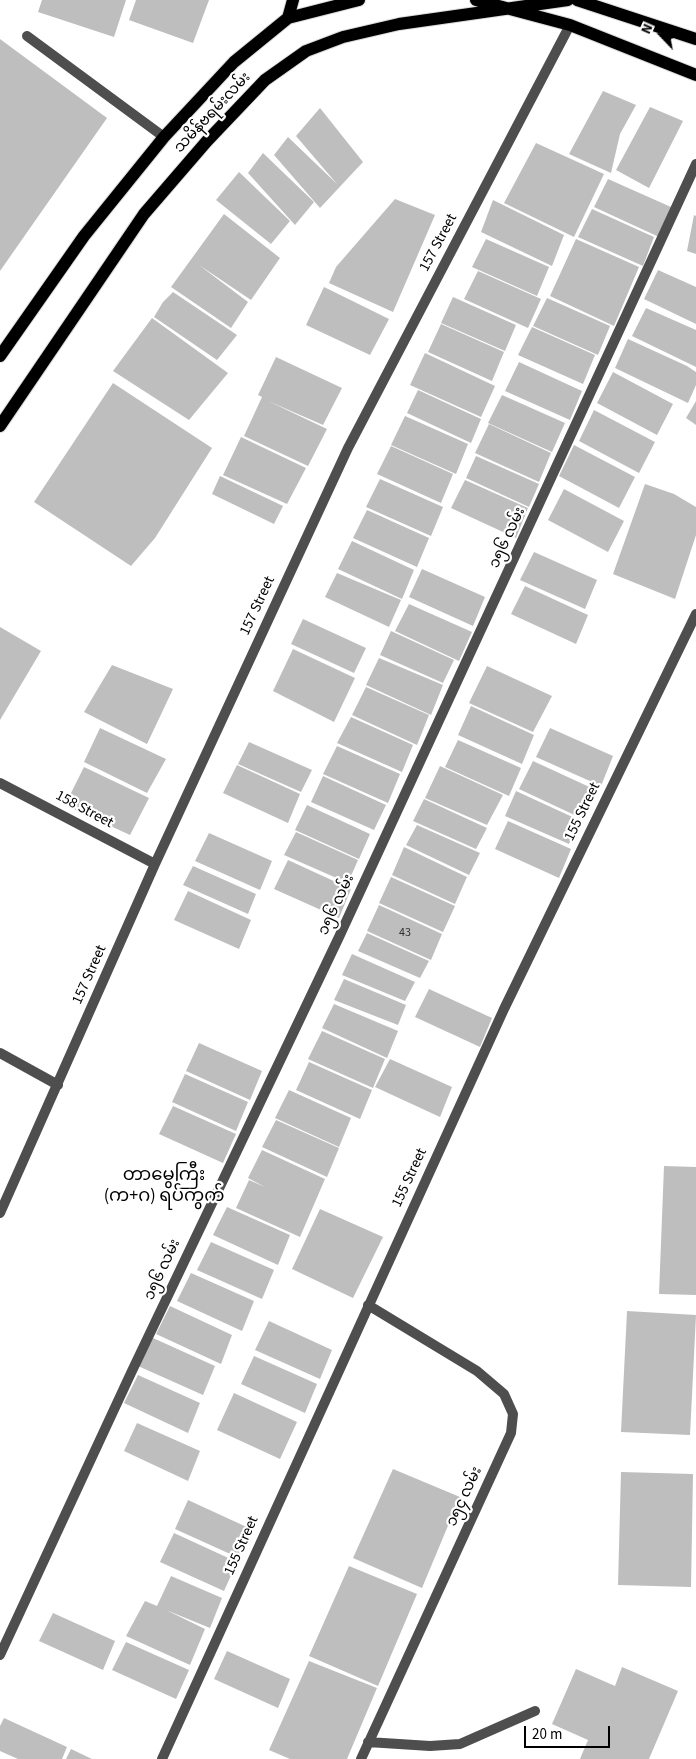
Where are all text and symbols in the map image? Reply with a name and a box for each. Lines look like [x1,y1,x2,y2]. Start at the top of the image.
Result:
north arrow [636,10,686,60]
text: N [636,21,658,37]
street label: သမိန်ဗရမ်းလမ်း [171,69,255,157]
street label: 157 Street [416,211,462,275]
street label: ၁၅၆ လမ်း [486,505,530,571]
street label: 157 Street [237,574,279,638]
street label: 155 Street [561,780,605,844]
street label: 158 Street [52,787,116,833]
street label: ၁၅၆ လမ်း [315,872,359,938]
house number: 43 [399,926,411,940]
street label: 157 Street [69,943,111,1007]
street label: 155 Street [389,1146,431,1210]
district label: တာမွေကြီး (က+ဂ) ရပ်ကွက် [104,1165,224,1208]
street label: ၁၅၆ လမ်း [141,1237,185,1303]
street label: ၁၅၄ လမ်း [443,1464,487,1530]
street label: 155 Street [221,1514,263,1578]
scale bar [526,1716,612,1748]
text: 20 m [532,1724,562,1745]

